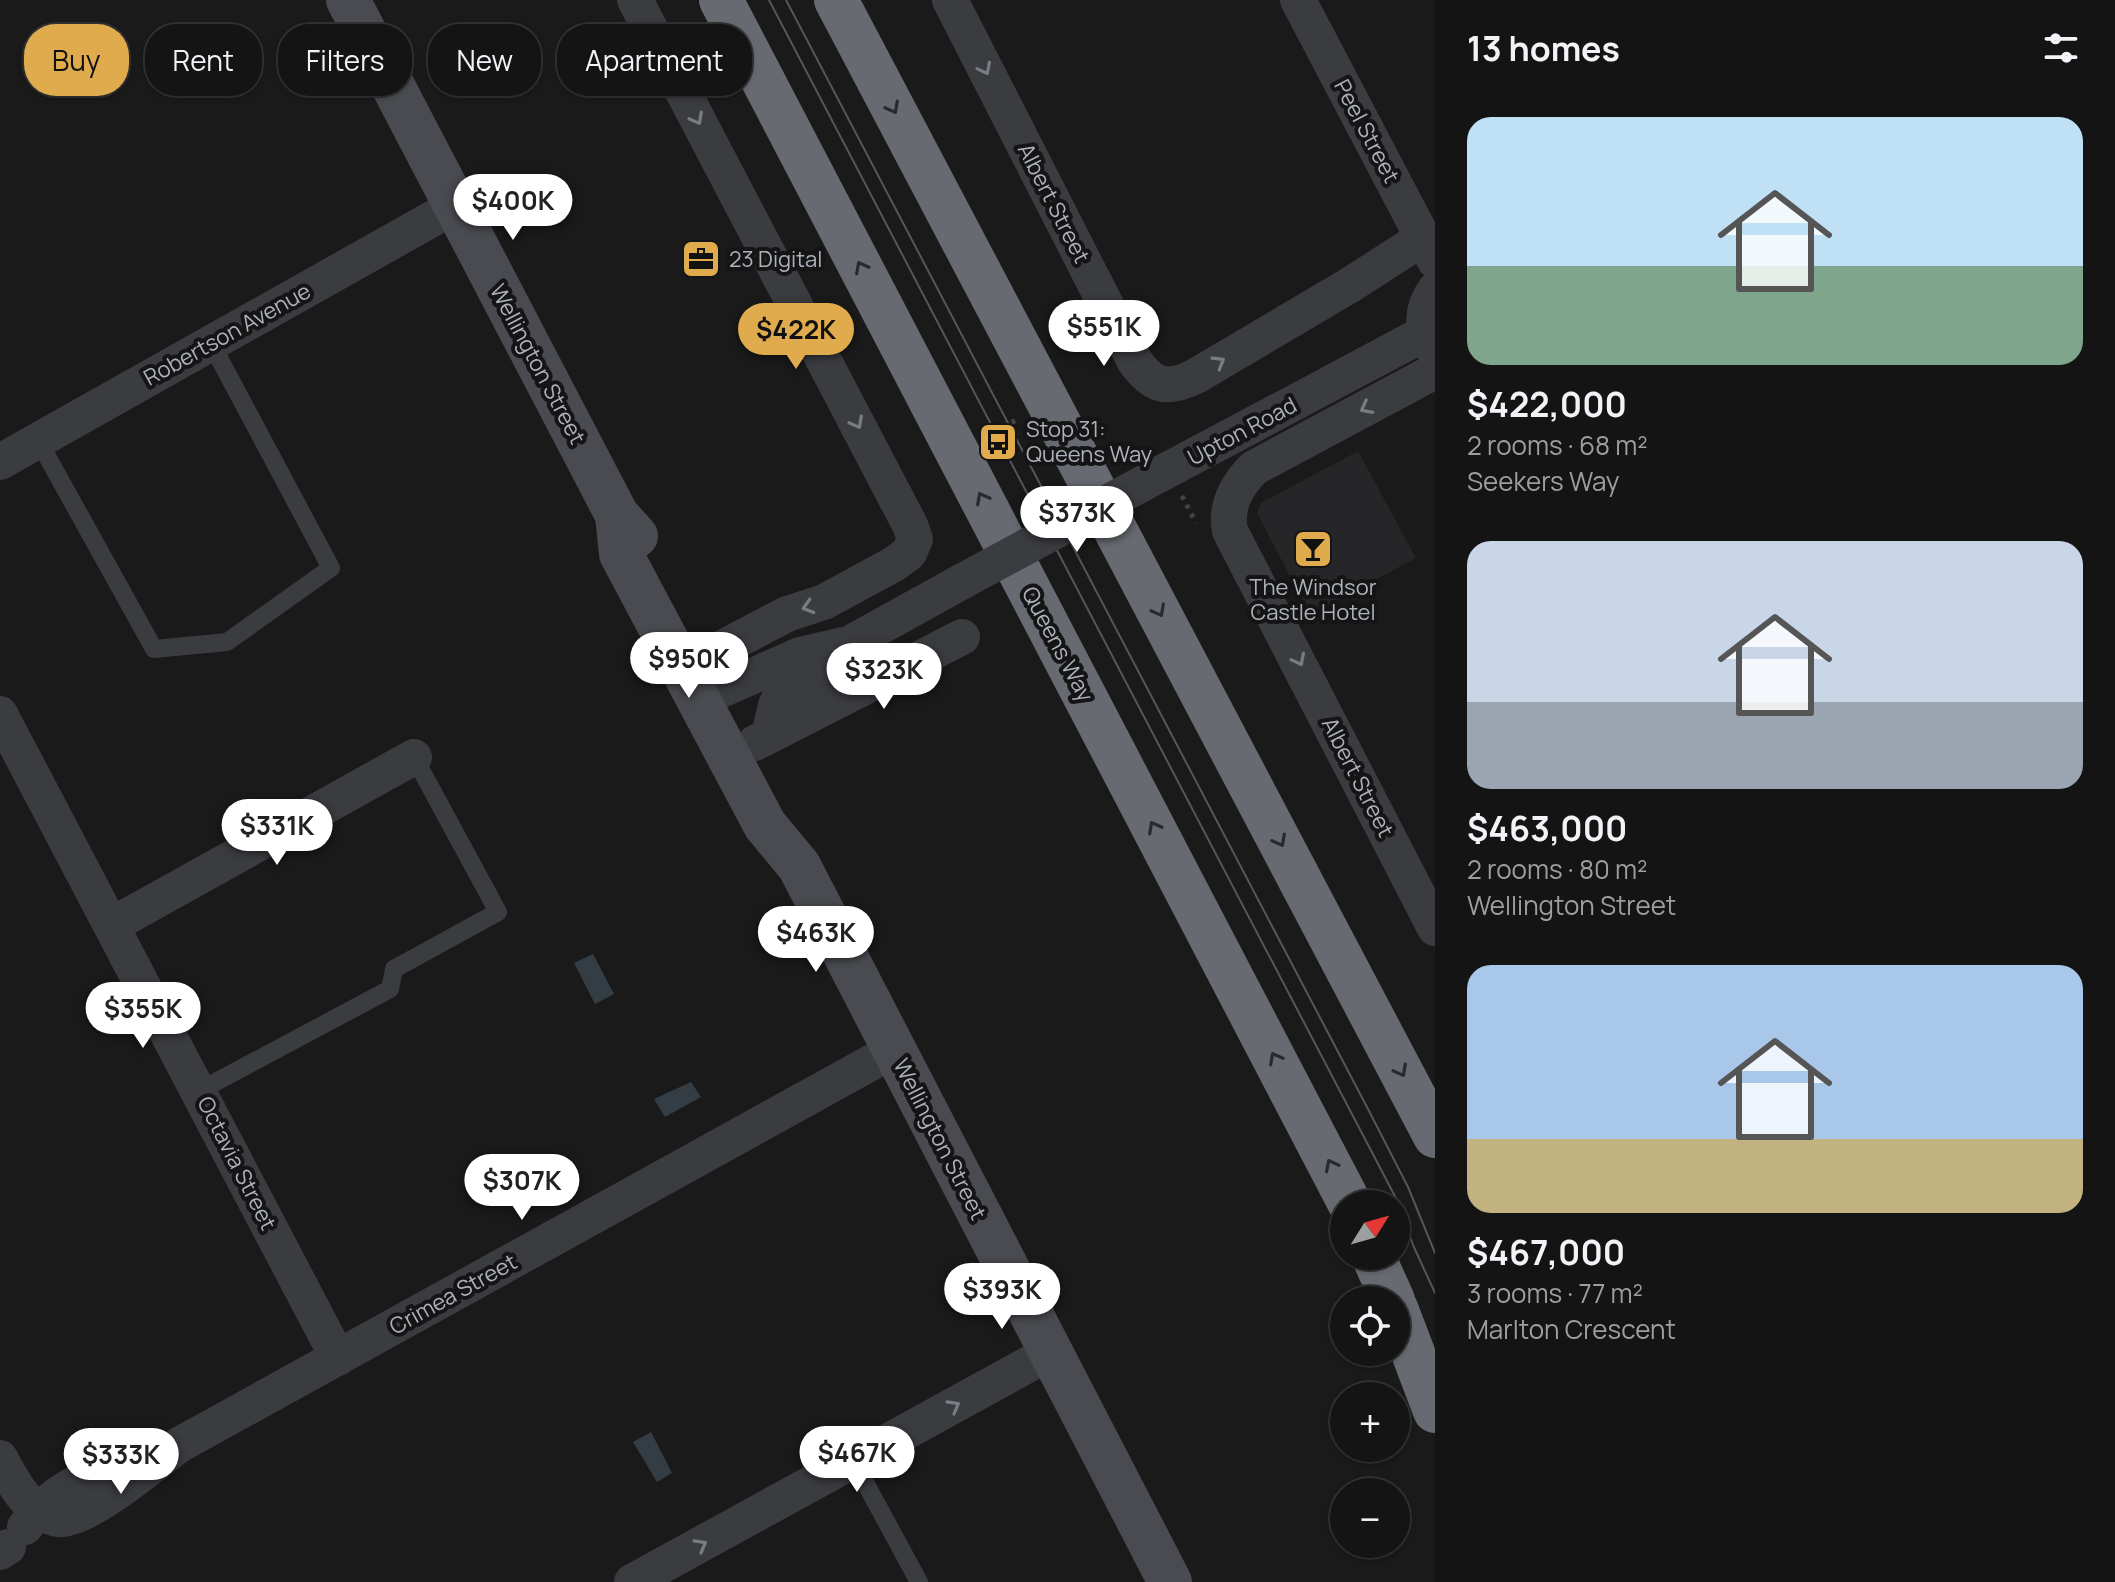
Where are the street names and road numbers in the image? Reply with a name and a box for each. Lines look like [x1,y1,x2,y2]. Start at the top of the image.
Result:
street label: Peel Street [1327,74,1407,188]
street label: Albert Street [1011,138,1097,268]
street label: Robertson Avenue [138,276,316,392]
street label: Wellington Street [483,279,593,449]
street label: Upton Road [1182,390,1302,472]
street label: Queens Way [1015,581,1101,707]
street label: Albert Street [1315,712,1401,842]
street label: Wellington Street [886,1053,994,1225]
street label: Octavia Street [190,1091,284,1235]
street label: Crimea Street [384,1247,522,1341]

